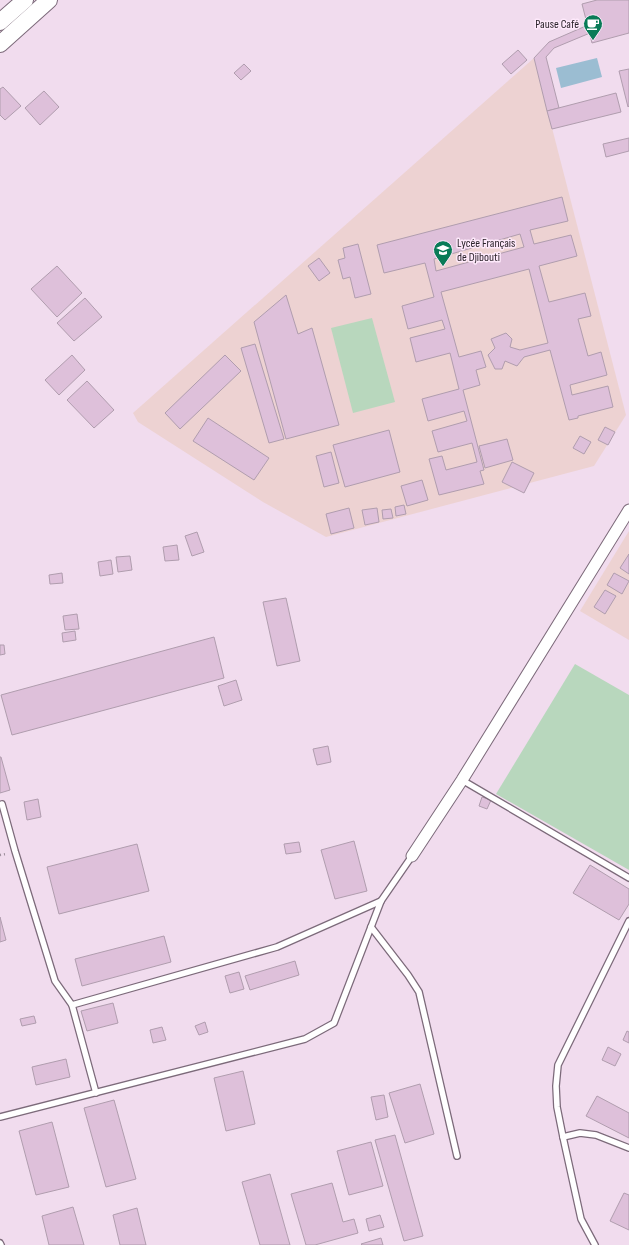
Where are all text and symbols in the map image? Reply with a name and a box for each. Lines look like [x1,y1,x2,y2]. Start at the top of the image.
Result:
cafe icon: Pause Café [582,13,604,41]
place label: Pause Café [535,17,579,32]
place label: Lycée Français de Djibouti [457,236,515,265]
school or university icon: Lycée Français de Djibouti [432,239,454,267]

